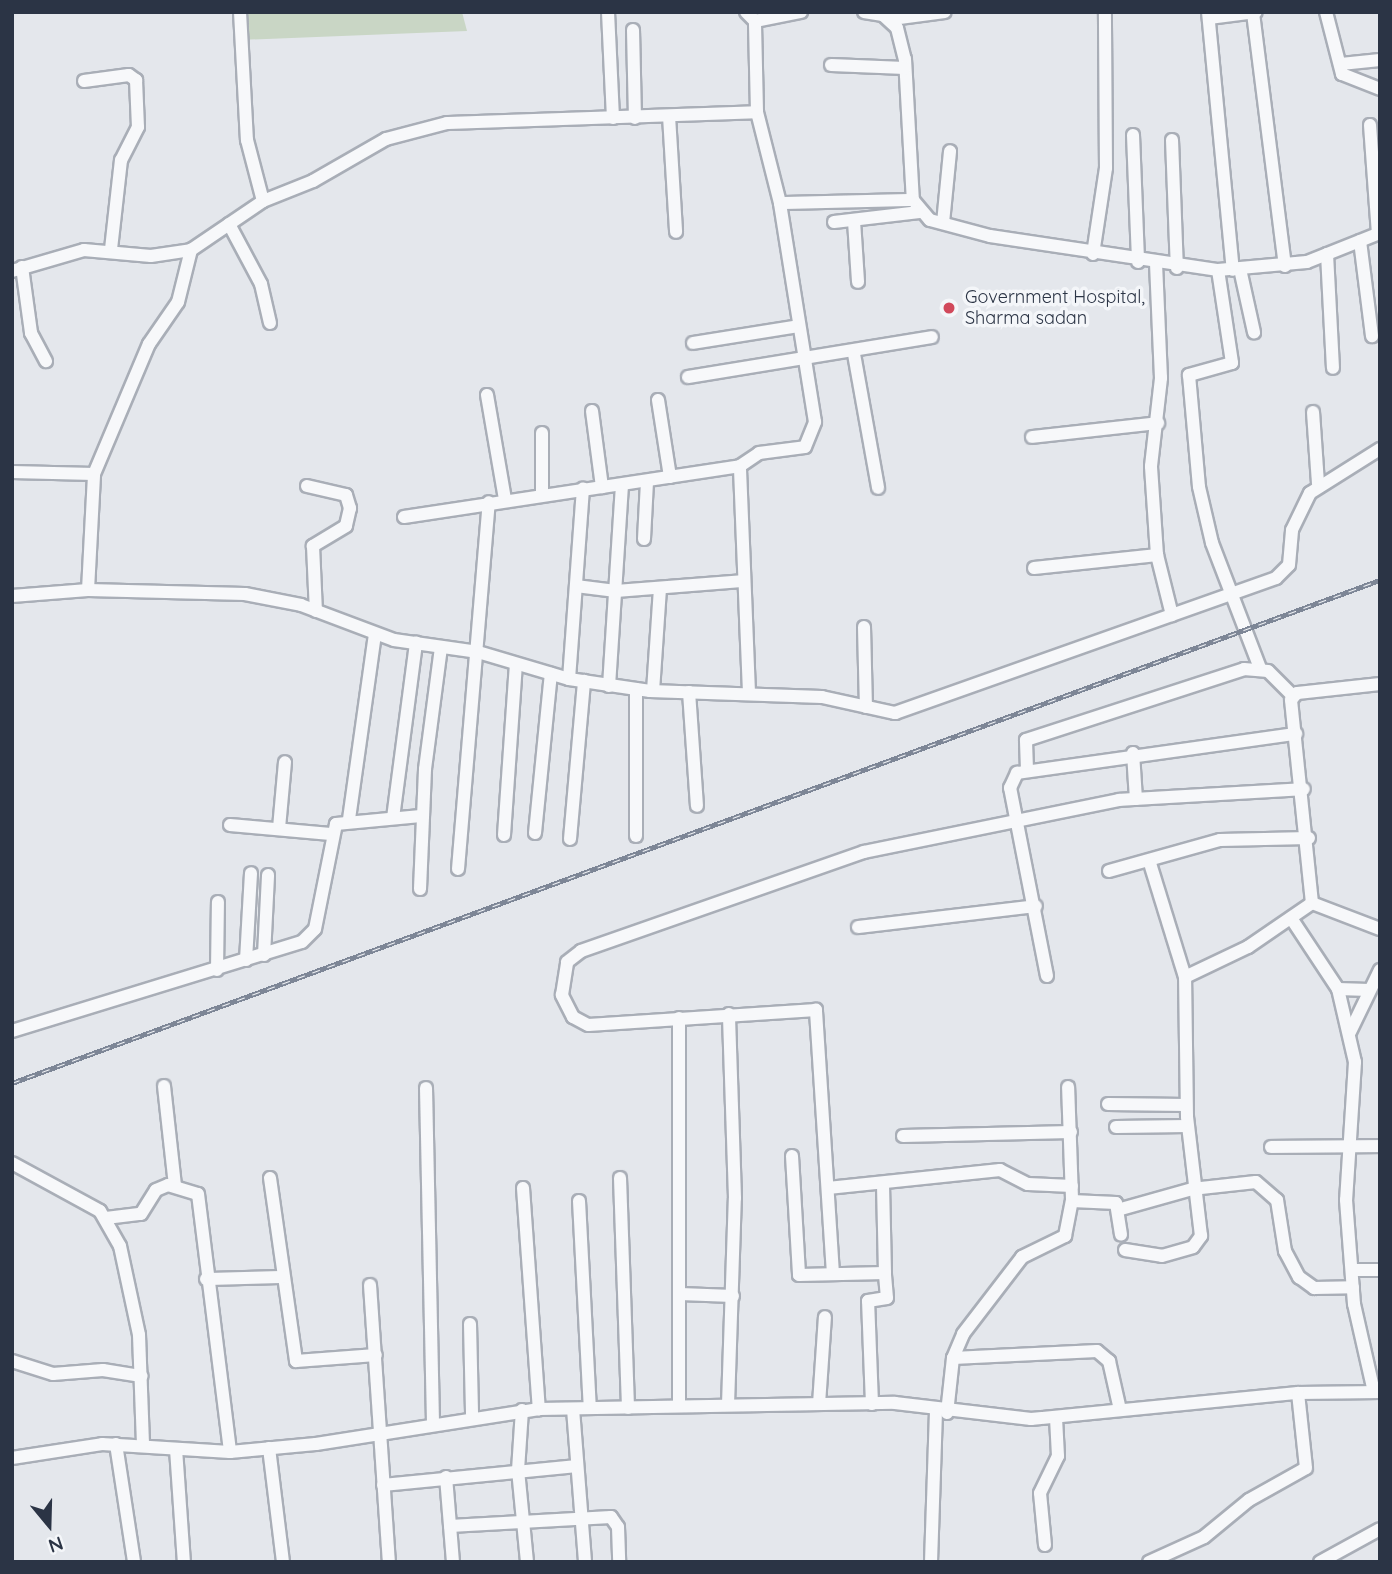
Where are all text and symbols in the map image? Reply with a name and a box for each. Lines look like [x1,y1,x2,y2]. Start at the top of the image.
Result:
place label: Government Hospital, Sharma sadan [965,287,1145,330]
marker: Government Hospital, Sharma sadan [939,298,959,318]
north arrow [14,1490,84,1560]
text: N [45,1531,66,1558]

